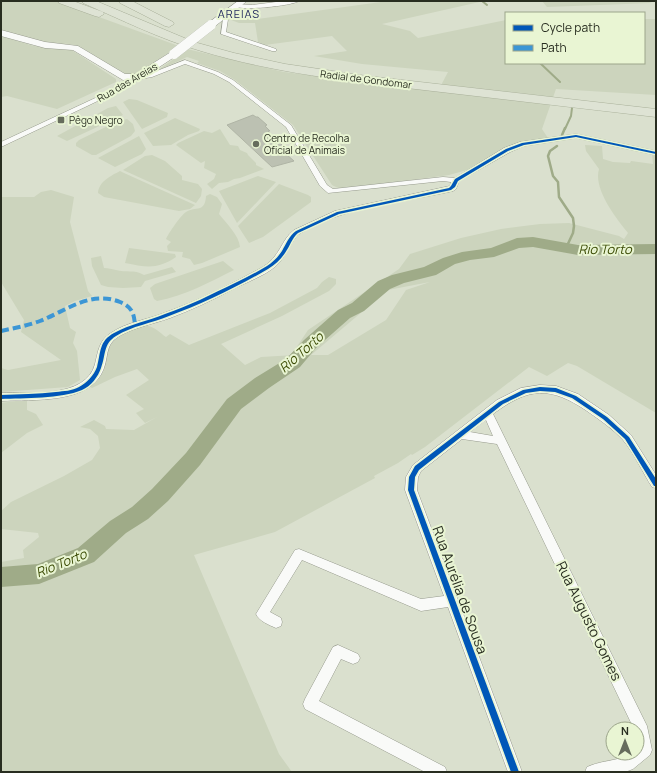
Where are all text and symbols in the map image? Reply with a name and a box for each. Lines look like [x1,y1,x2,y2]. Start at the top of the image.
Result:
district label: AREIAS [218,6,260,21]
legend [505,12,645,64]
text: Cycle path [541,19,600,36]
text: Path [541,39,567,56]
street label: Rua das Areias [94,59,160,105]
street label: Radial de Gondomar [319,66,413,92]
place label: Pêgo Negro [69,113,123,127]
marker: Pêgo Negro [56,115,66,125]
place label: Centro de Recolha Oficial de Animais [264,131,349,157]
marker: Centro de Recolha Oficial de Animais [251,139,261,149]
water label: Rio Torto [578,240,633,258]
water label: Rio Torto [275,327,328,376]
street label: Rua Aurélia de Sousa [428,523,492,656]
water label: Rio Torto [33,544,90,581]
street label: Rua Augusto Gomes [552,558,627,684]
north arrow [605,721,645,761]
text: N [621,723,629,738]

